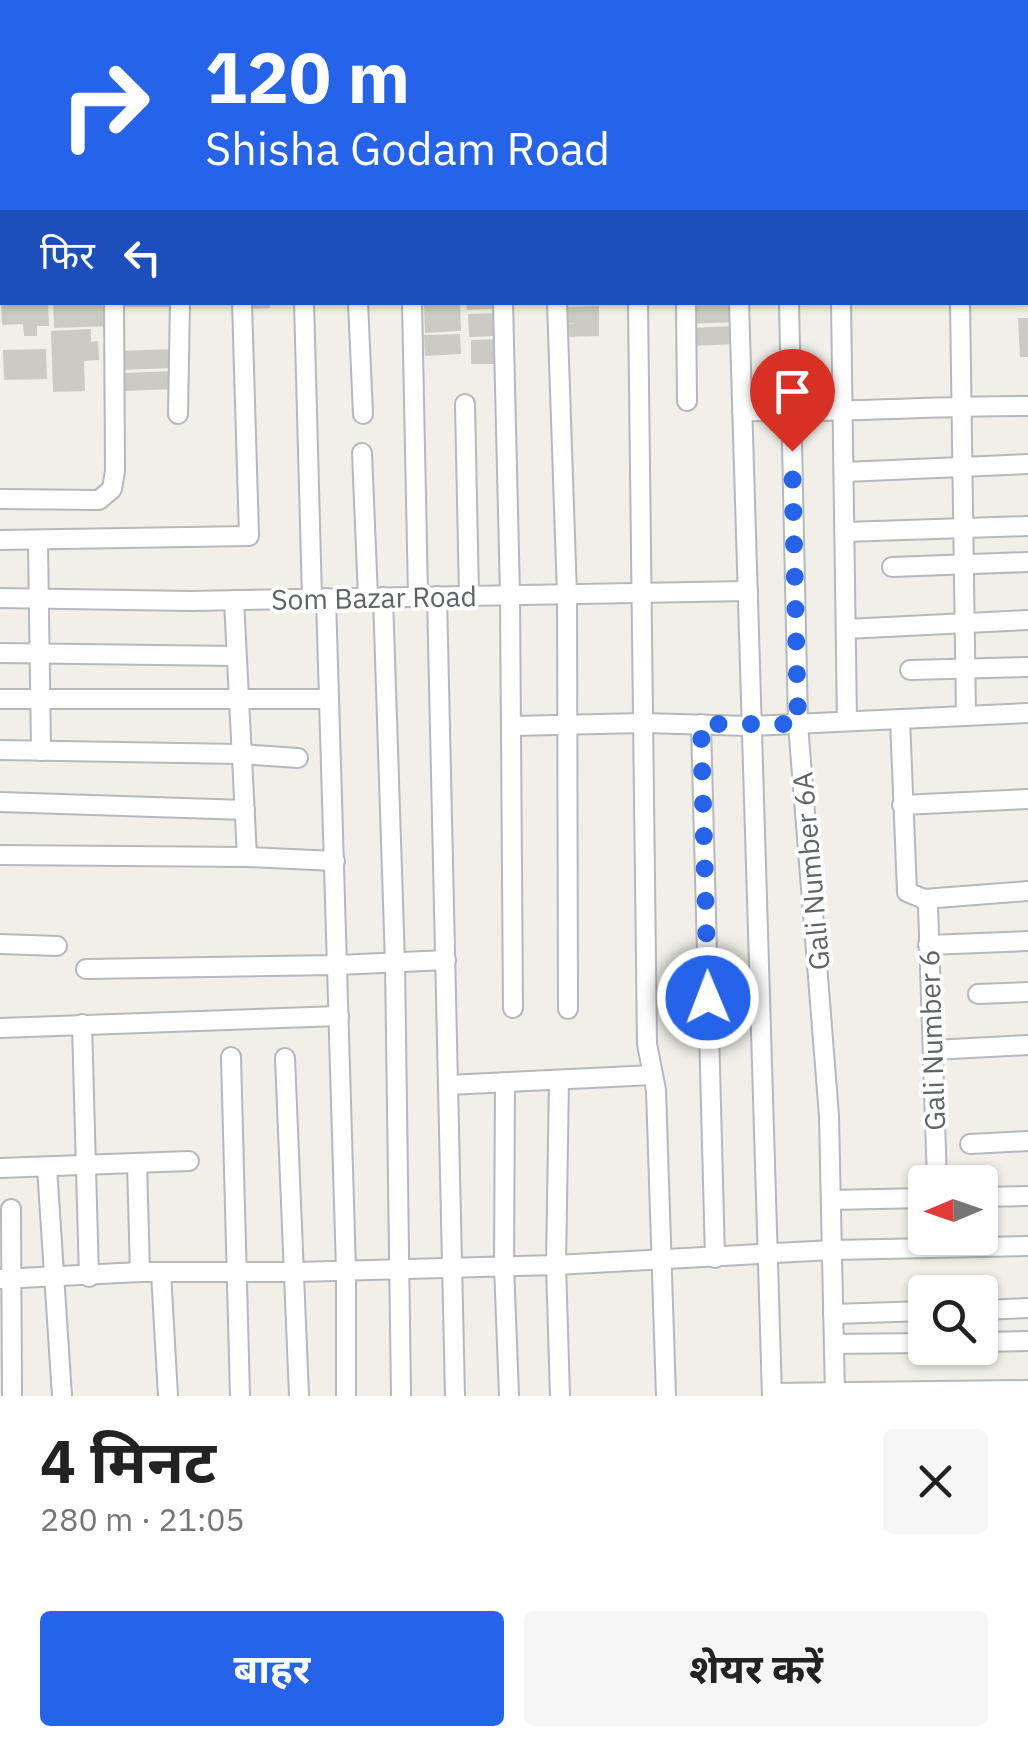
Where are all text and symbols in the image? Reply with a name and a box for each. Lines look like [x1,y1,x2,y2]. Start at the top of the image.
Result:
text: 120 m [205,31,410,122]
icon: right [40,40,170,170]
text: Shisha Godam Road [205,119,610,177]
text: फिर [40,230,95,279]
icon: left [115,230,170,285]
pin [750,349,835,452]
icon: arrive [765,364,820,419]
street label: Som Bazar Road [271,577,477,618]
street label: Gali Number 6A [783,770,838,972]
position arrow [656,946,760,1050]
street label: Gali Number 6 [910,949,953,1131]
north arrow [908,1165,998,1255]
map controls [908,1165,998,1365]
button: search [908,1275,998,1365]
text: 4 मिनट [40,1421,216,1500]
button: close [883,1429,988,1534]
text: 280 m · 21:05 [40,1498,245,1540]
button: बाहर [40,1611,504,1726]
button: शेयर करें [524,1611,988,1726]

